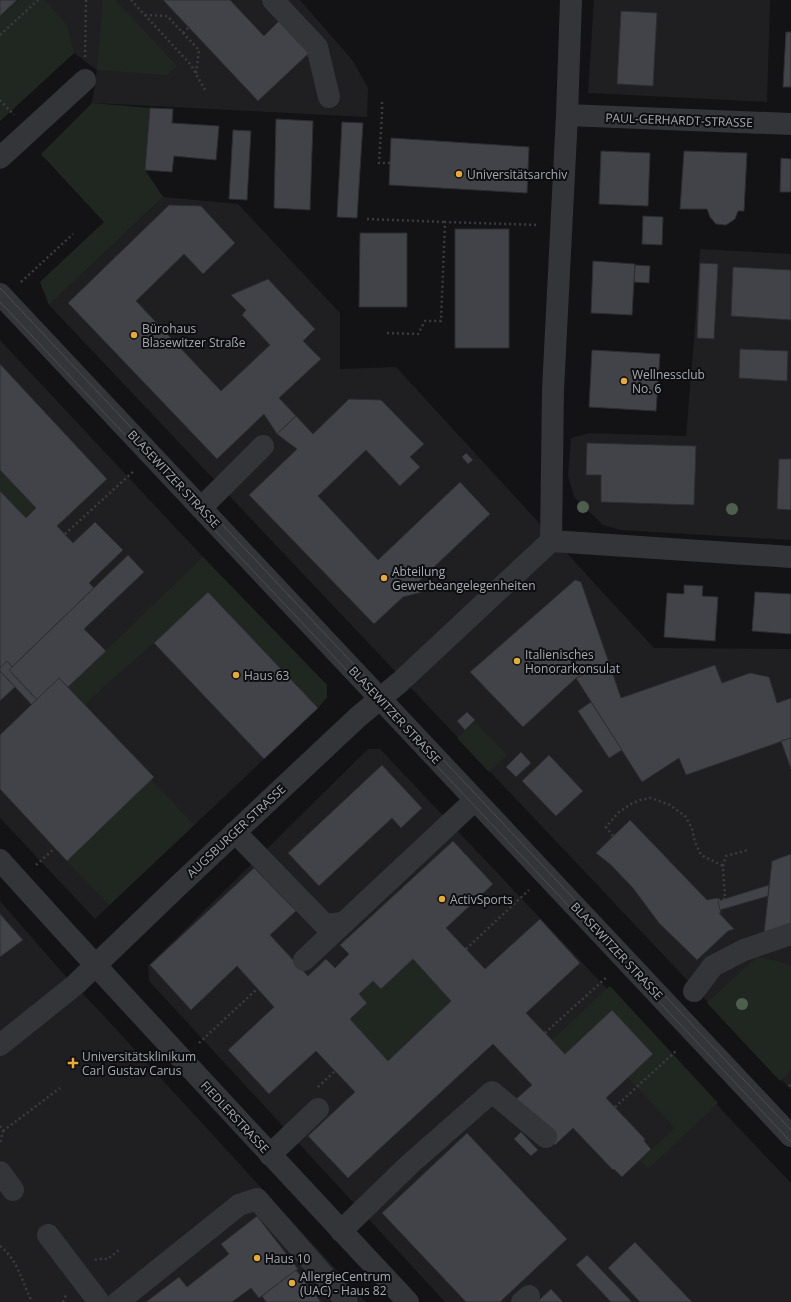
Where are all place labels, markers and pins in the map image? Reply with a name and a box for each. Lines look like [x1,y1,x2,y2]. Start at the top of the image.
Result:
place label: Universitätsarchiv [467,166,567,183]
marker: Universitätsarchiv [454,169,464,179]
place label: Bürohaus Blasewitzer Straße [142,320,246,351]
marker: Bürohaus Blasewitzer Straße [129,330,139,340]
place label: Wellnessclub No. 6 [632,366,705,397]
marker: Wellnessclub No. 6 [619,376,629,386]
place label: Abteilung Gewerbeangelegenheiten [392,563,536,594]
marker: Abteilung Gewerbeangelegenheiten [379,573,389,583]
place label: Italienisches Honorarkonsulat [525,646,620,677]
marker: Italienisches Honorarkonsulat [512,656,522,666]
place label: Haus 63 [244,667,290,684]
marker: Haus 63 [231,670,241,680]
place label: ActivSports [450,891,513,908]
marker: ActivSports [437,894,447,904]
place label: Universitätsklinikum Carl Gustav Carus [82,1048,196,1079]
marker: Universitätsklinikum Carl Gustav Carus [67,1057,79,1069]
place label: Haus 10 [265,1250,311,1267]
marker: Haus 10 [252,1253,262,1263]
place label: AllergieCentrum (UAC) - Haus 82 [300,1268,391,1299]
marker: AllergieCentrum (UAC) - Haus 82 [287,1278,297,1288]

